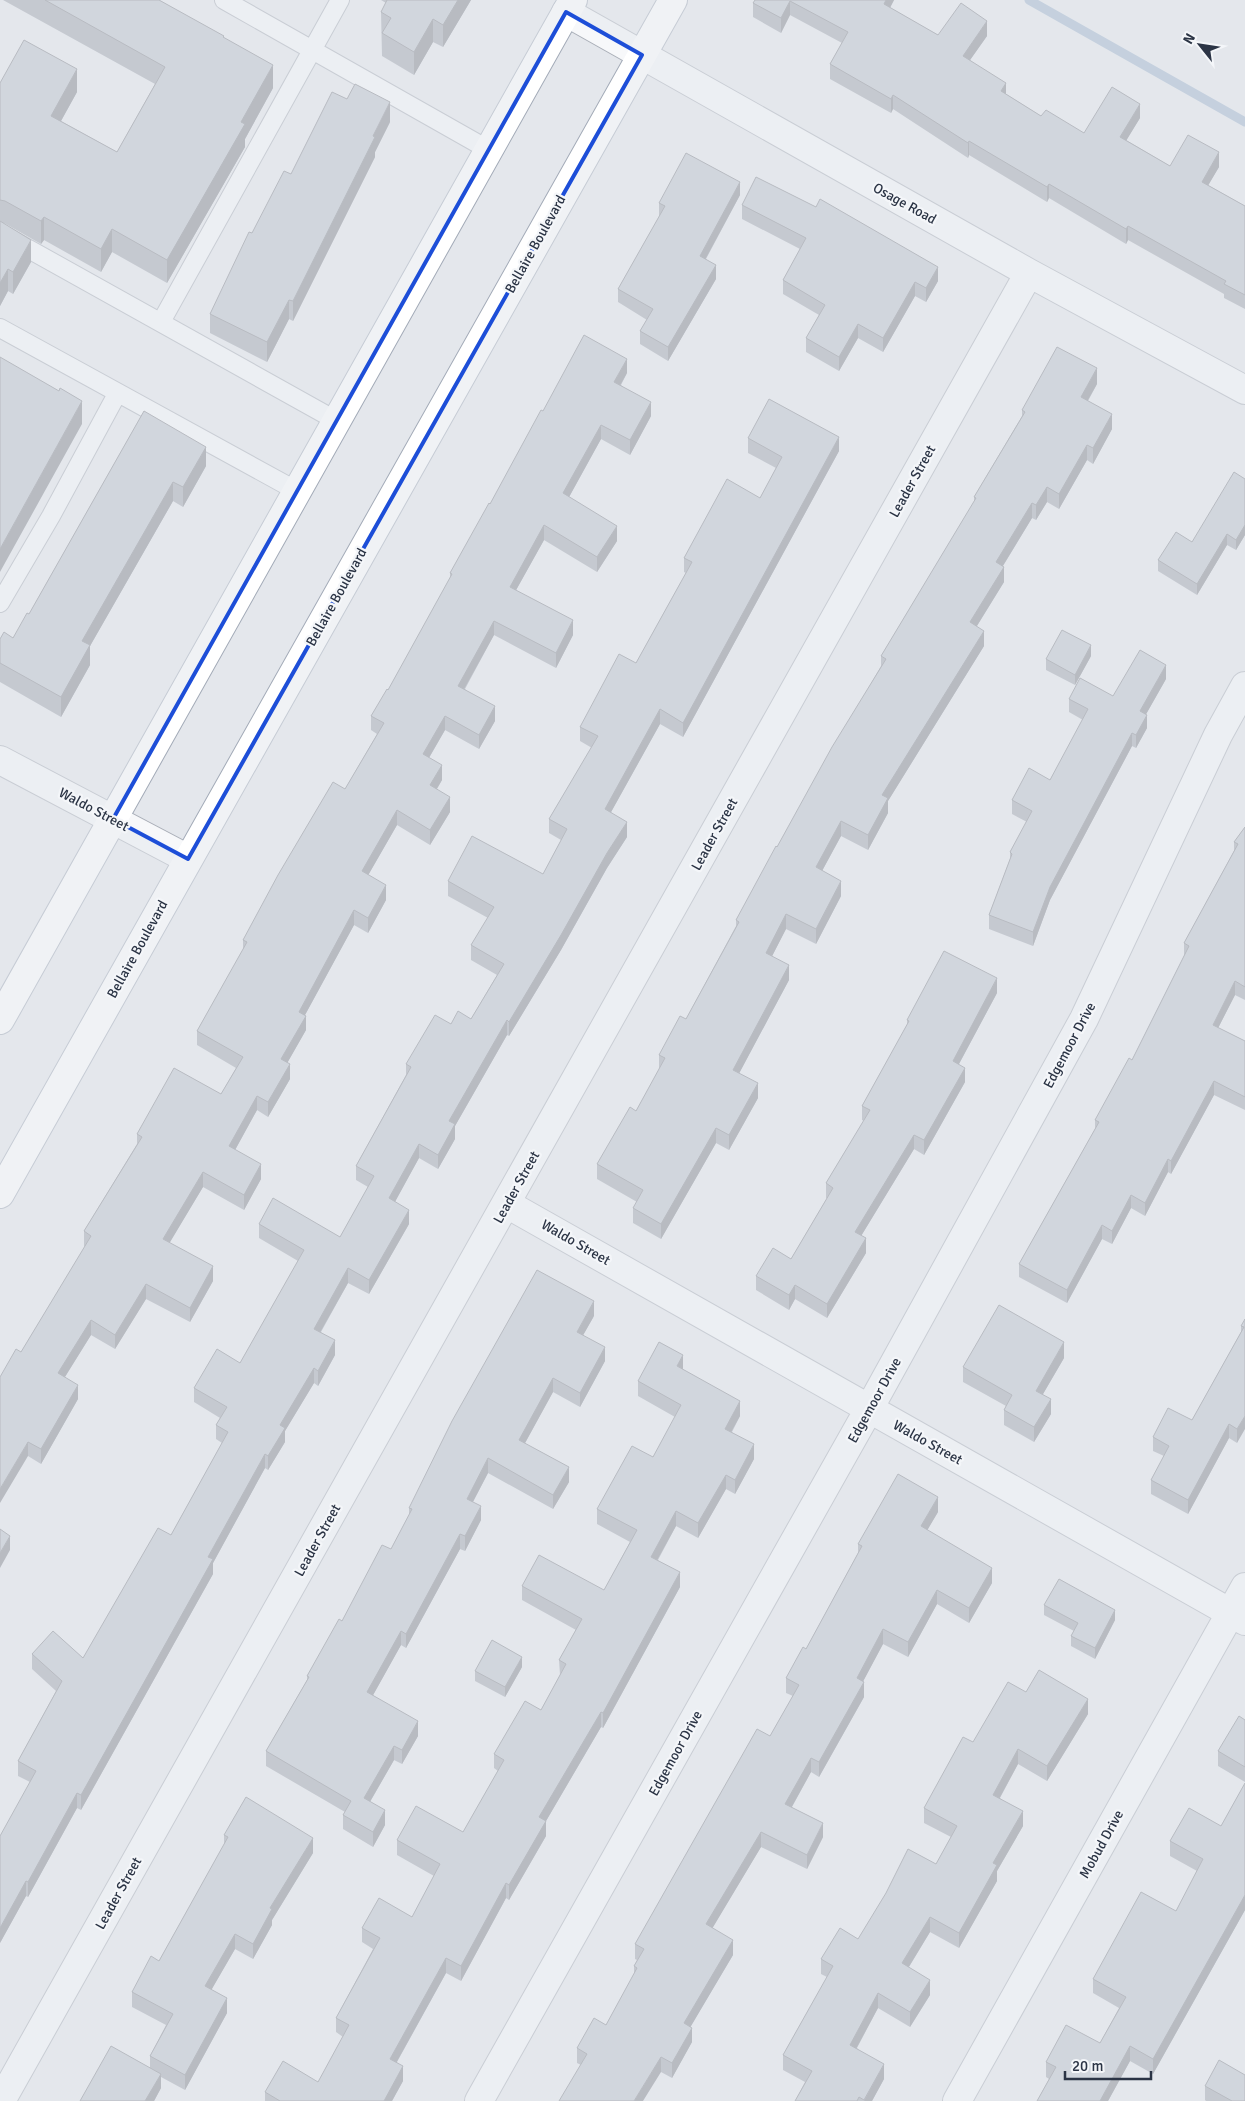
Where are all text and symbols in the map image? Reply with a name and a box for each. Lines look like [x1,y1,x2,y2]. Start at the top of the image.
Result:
north arrow [1175,20,1225,70]
text: N [1179,30,1199,47]
street label: Osage Road [870,179,939,228]
street label: Bellaire Boulevard [501,192,569,296]
street label: Leader Street [886,442,939,520]
street label: Bellaire Boulevard [302,545,370,649]
street label: Waldo Street [56,784,132,835]
street label: Leader Street [688,795,741,873]
street label: Bellaire Boulevard [103,897,171,1001]
street label: Edgemoor Drive [1040,999,1099,1091]
street label: Leader Street [490,1148,543,1226]
street label: Waldo Street [538,1216,613,1269]
street label: Edgemoor Drive [844,1355,905,1446]
street label: Waldo Street [890,1416,966,1469]
street label: Leader Street [291,1501,344,1579]
street label: Edgemoor Drive [645,1708,706,1799]
street label: Mobud Drive [1076,1807,1127,1881]
street label: Leader Street [92,1854,145,1932]
scale bar [1065,2048,1151,2080]
text: 20 m [1072,2057,1103,2075]

